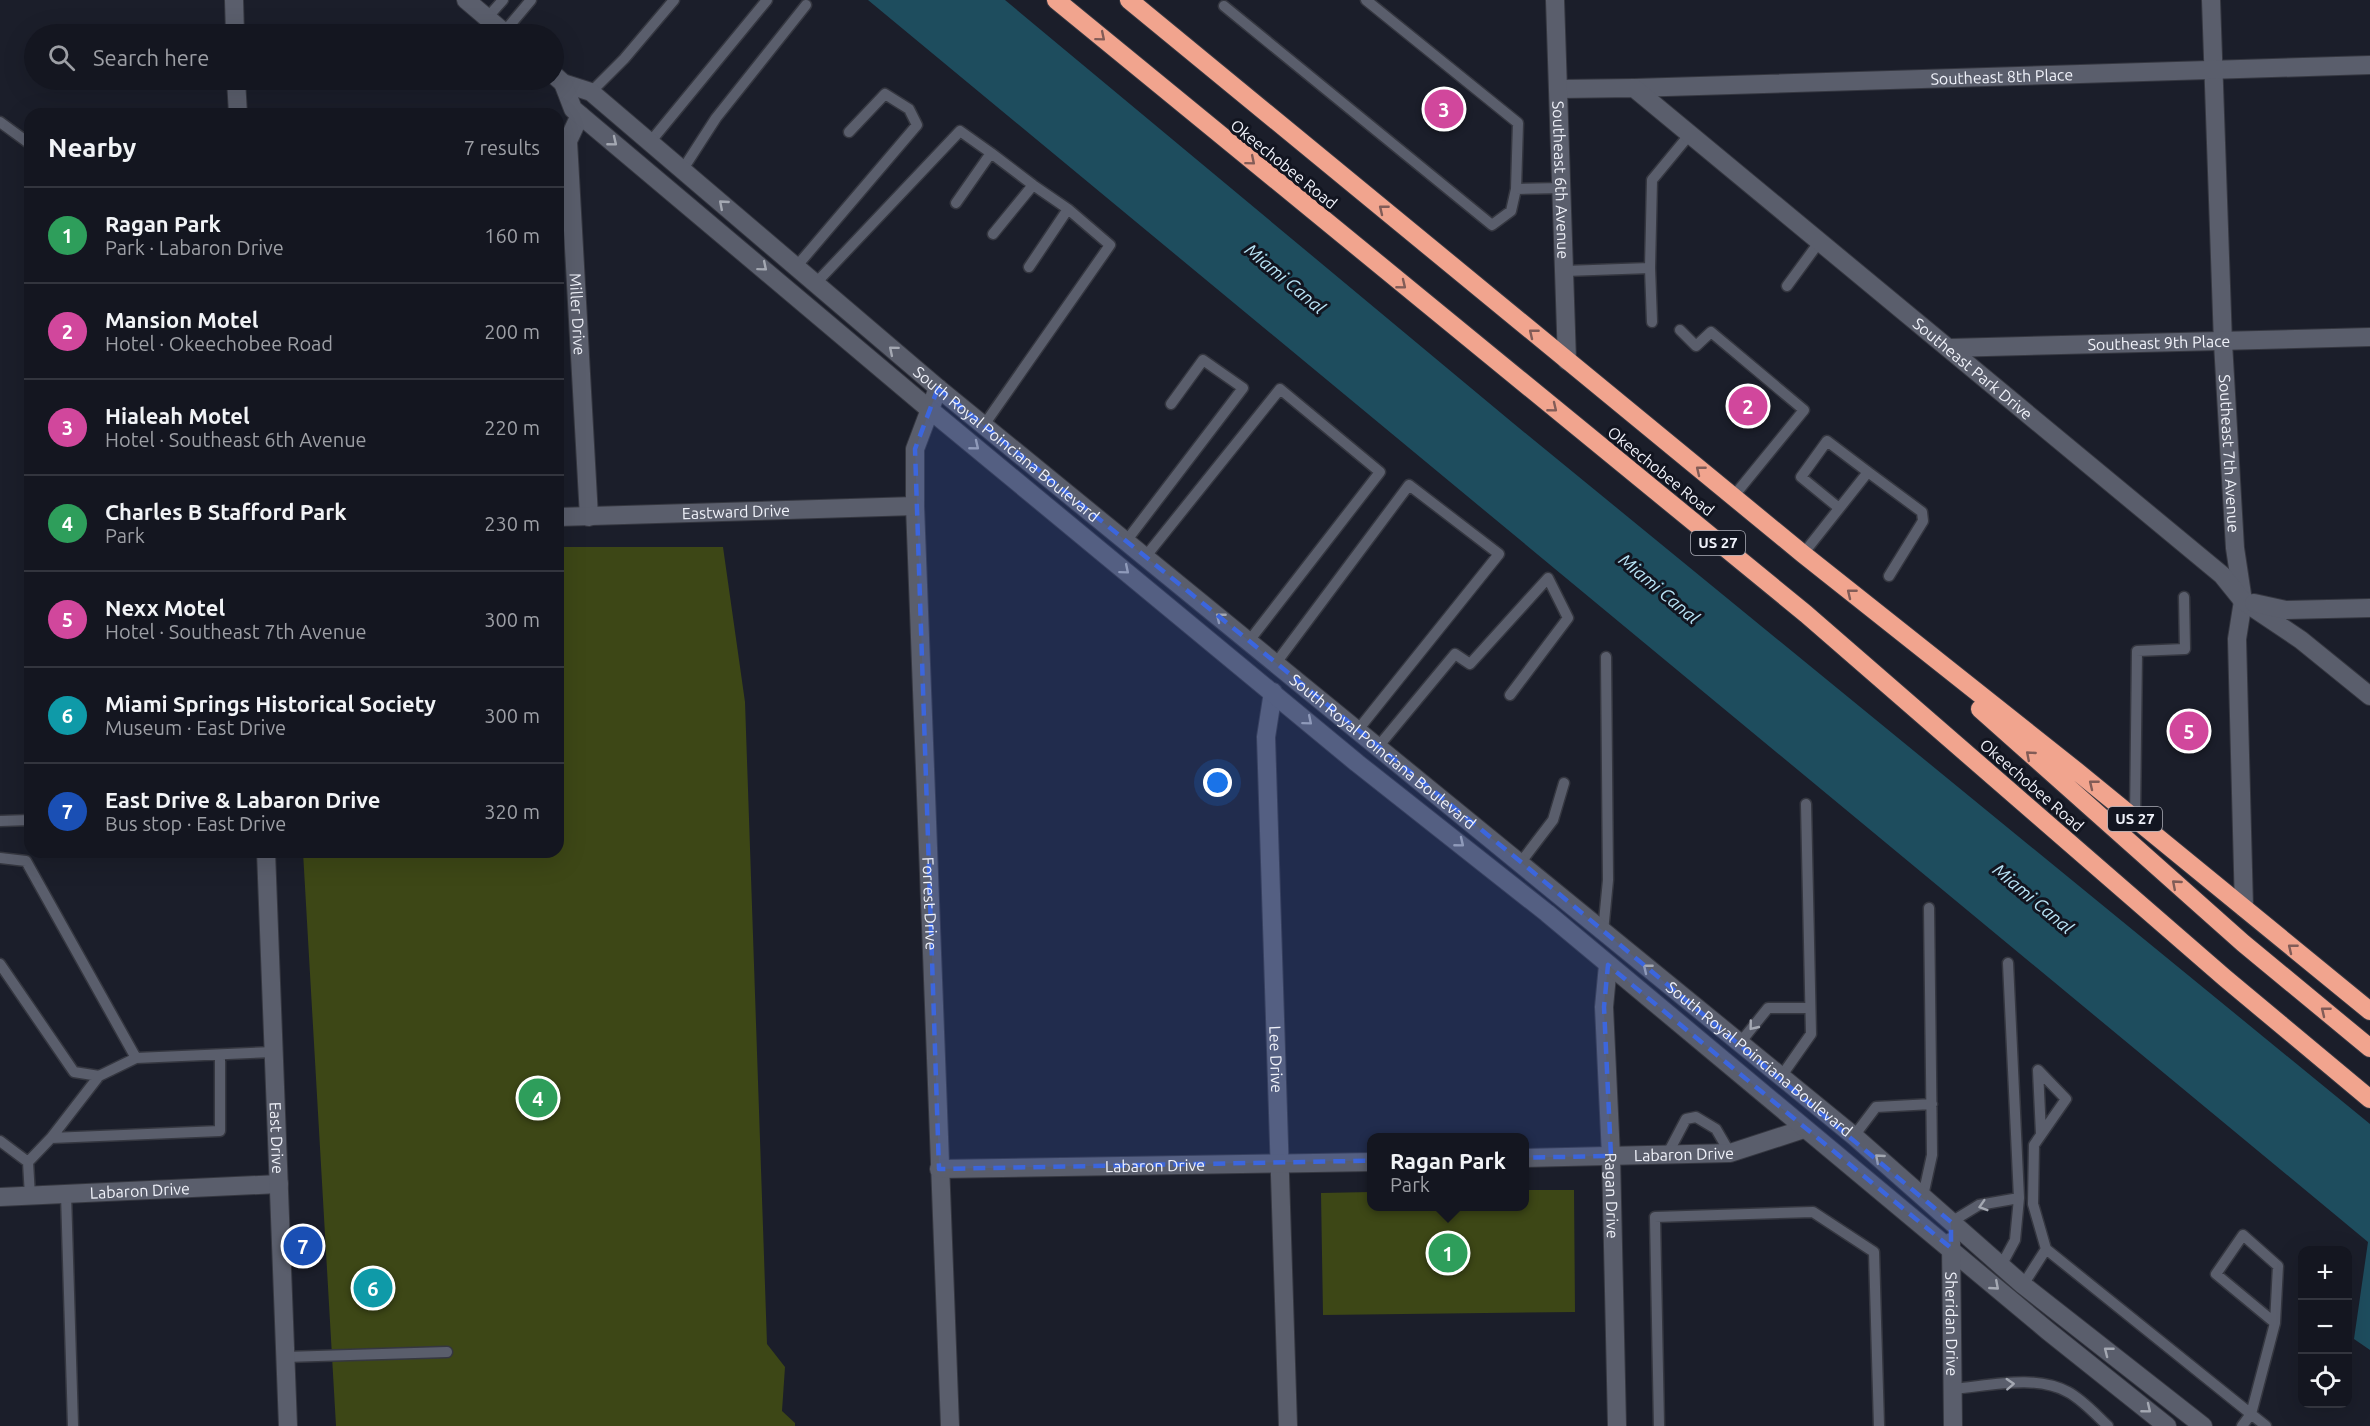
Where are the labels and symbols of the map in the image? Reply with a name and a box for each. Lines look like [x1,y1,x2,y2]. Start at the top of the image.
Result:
one-way arrow [1094,30,1105,41]
street label: Southeast 8th Place [1930,65,2073,88]
pin: 3 [1424,86,1464,132]
street label: Southeast 6th Avenue [1549,100,1573,259]
street label: Okeechobee Road [1227,116,1341,212]
one-way arrow [606,134,617,145]
one-way arrow [1244,154,1255,165]
one-way arrow [719,200,730,211]
one-way arrow [1379,205,1390,216]
water label: Miami Canal [1241,239,1330,318]
one-way arrow [756,260,767,271]
street label: Miller Drive [566,272,589,356]
one-way arrow [1395,278,1406,289]
street label: Southeast Park Drive [1909,314,2036,423]
one-way arrow [1529,329,1540,340]
street label: Southeast 9th Place [2087,332,2231,353]
one-way arrow [889,346,900,357]
street label: South Royal Poinciana Boulevard [910,362,1103,525]
street label: Southeast 7th Avenue [2216,374,2243,533]
pin: 2 [1728,384,1768,428]
one-way arrow [1546,401,1557,412]
street label: Okeechobee Road [1604,423,1718,519]
one-way arrow [968,439,979,450]
one-way arrow [1696,466,1707,477]
street label: Eastward Drive [682,501,790,522]
road number: US 27 [1691,531,1745,555]
water label: Miami Canal [1615,549,1704,628]
one-way arrow [1118,563,1129,574]
one-way arrow [1847,590,1858,601]
one-way arrow [1216,614,1227,625]
street label: South Royal Poinciana Boulevard [1286,670,1480,833]
pin: 5 [2170,708,2208,754]
one-way arrow [1301,714,1312,725]
street label: Okeechobee Road [1977,735,2087,835]
one-way arrow [2026,751,2037,762]
your location [1203,768,1232,797]
one-way arrow [2089,781,2100,792]
road number: US 27 [2108,807,2162,831]
one-way arrow [1454,835,1465,846]
street label: Forrest Drive [919,856,941,951]
water label: Miami Canal [1989,859,2078,938]
one-way arrow [2172,880,2183,891]
one-way arrow [2288,944,2299,955]
one-way arrow [1642,964,1653,975]
street label: South Royal Poinciana Boulevard [1663,978,1856,1140]
one-way arrow [2321,1007,2332,1018]
one-way arrow [1750,1019,1761,1030]
street label: Lee Drive [1266,1025,1286,1093]
pin: 4 [518,1076,558,1120]
street label: East Drive [267,1101,287,1174]
street label: Labaron Drive [1634,1144,1734,1164]
street label: Ragan Drive [1602,1152,1622,1239]
one-way arrow [1875,1154,1886,1165]
street label: Labaron Drive [1105,1156,1205,1175]
street label: Labaron Drive [89,1179,190,1202]
one-way arrow [1978,1199,1989,1211]
pin: 7 [284,1224,322,1268]
pin: 1 [1428,1230,1468,1276]
pin: 6 [354,1266,392,1310]
street label: Sheridan Drive [1942,1272,1961,1376]
one-way arrow [1988,1279,1999,1290]
one-way arrow [2103,1348,2114,1359]
one-way arrow [2006,1378,2015,1391]
one-way arrow [2140,1402,2151,1413]

